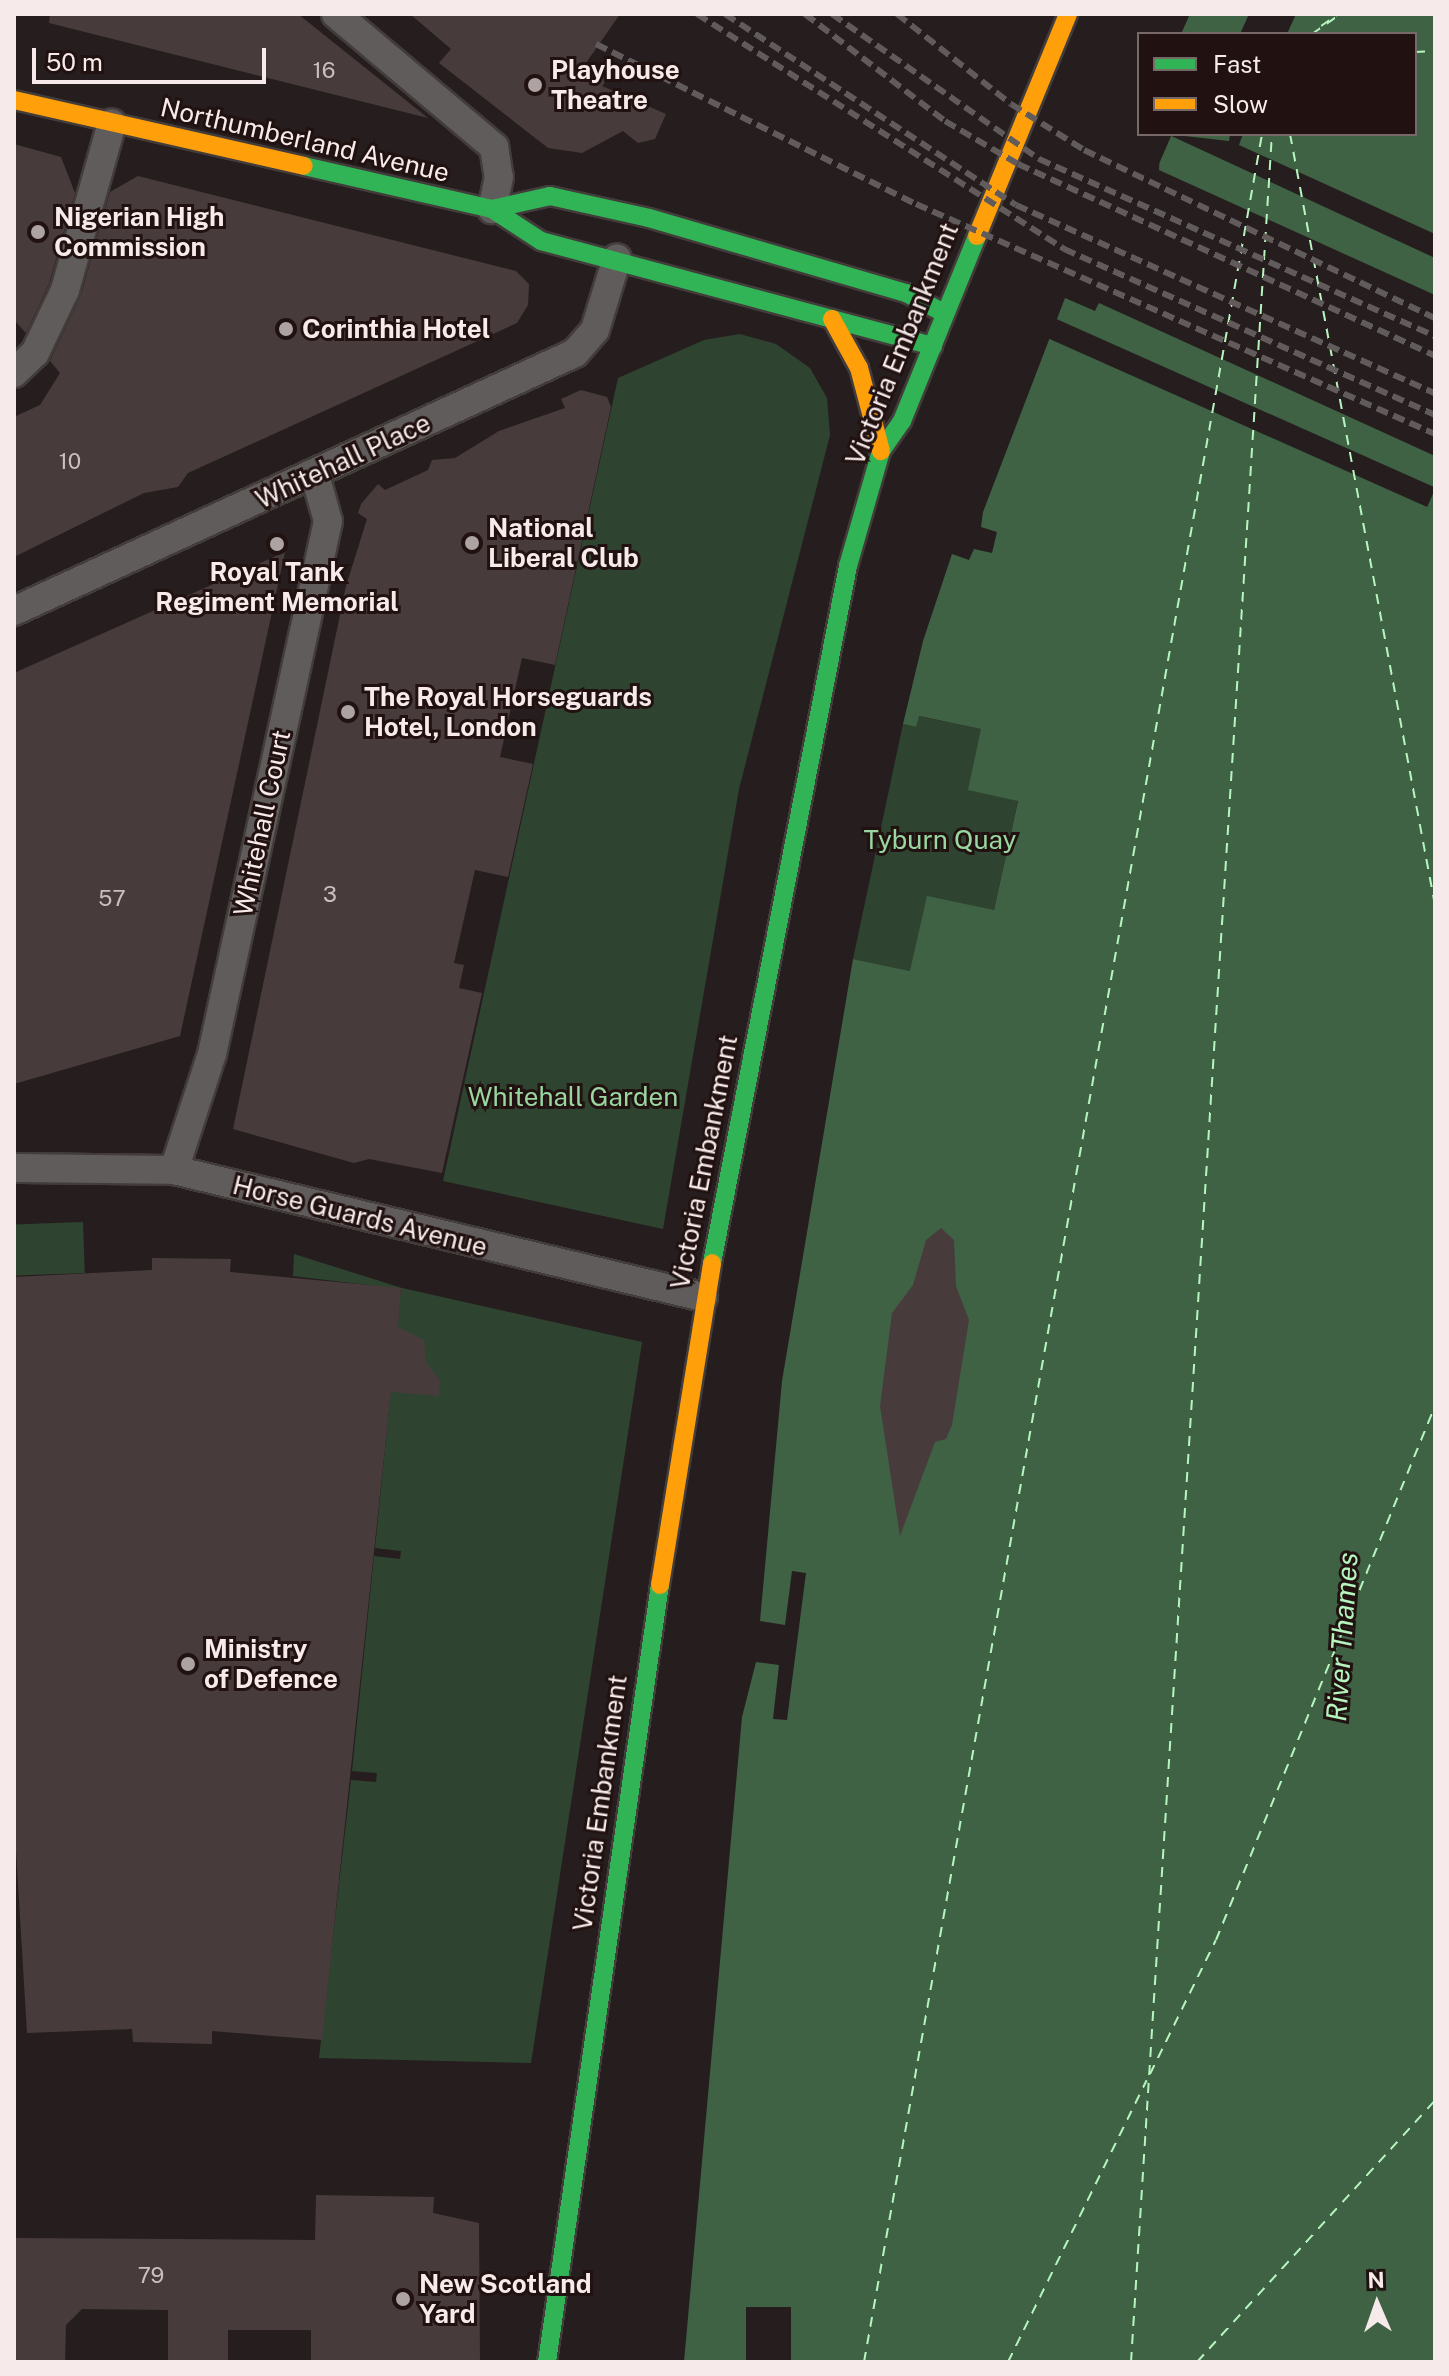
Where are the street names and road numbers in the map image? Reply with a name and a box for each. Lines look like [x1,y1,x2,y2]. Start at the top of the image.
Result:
street label: Northumberland Avenue [158,92,452,188]
street label: Victoria Embankment [839,218,965,470]
street label: Whitehall Place [251,407,435,515]
street label: Whitehall Court [227,727,297,919]
street label: Victoria Embankment [664,1032,744,1292]
street label: Horse Guards Avenue [229,1169,491,1263]
street label: Victoria Embankment [567,1673,633,1933]

